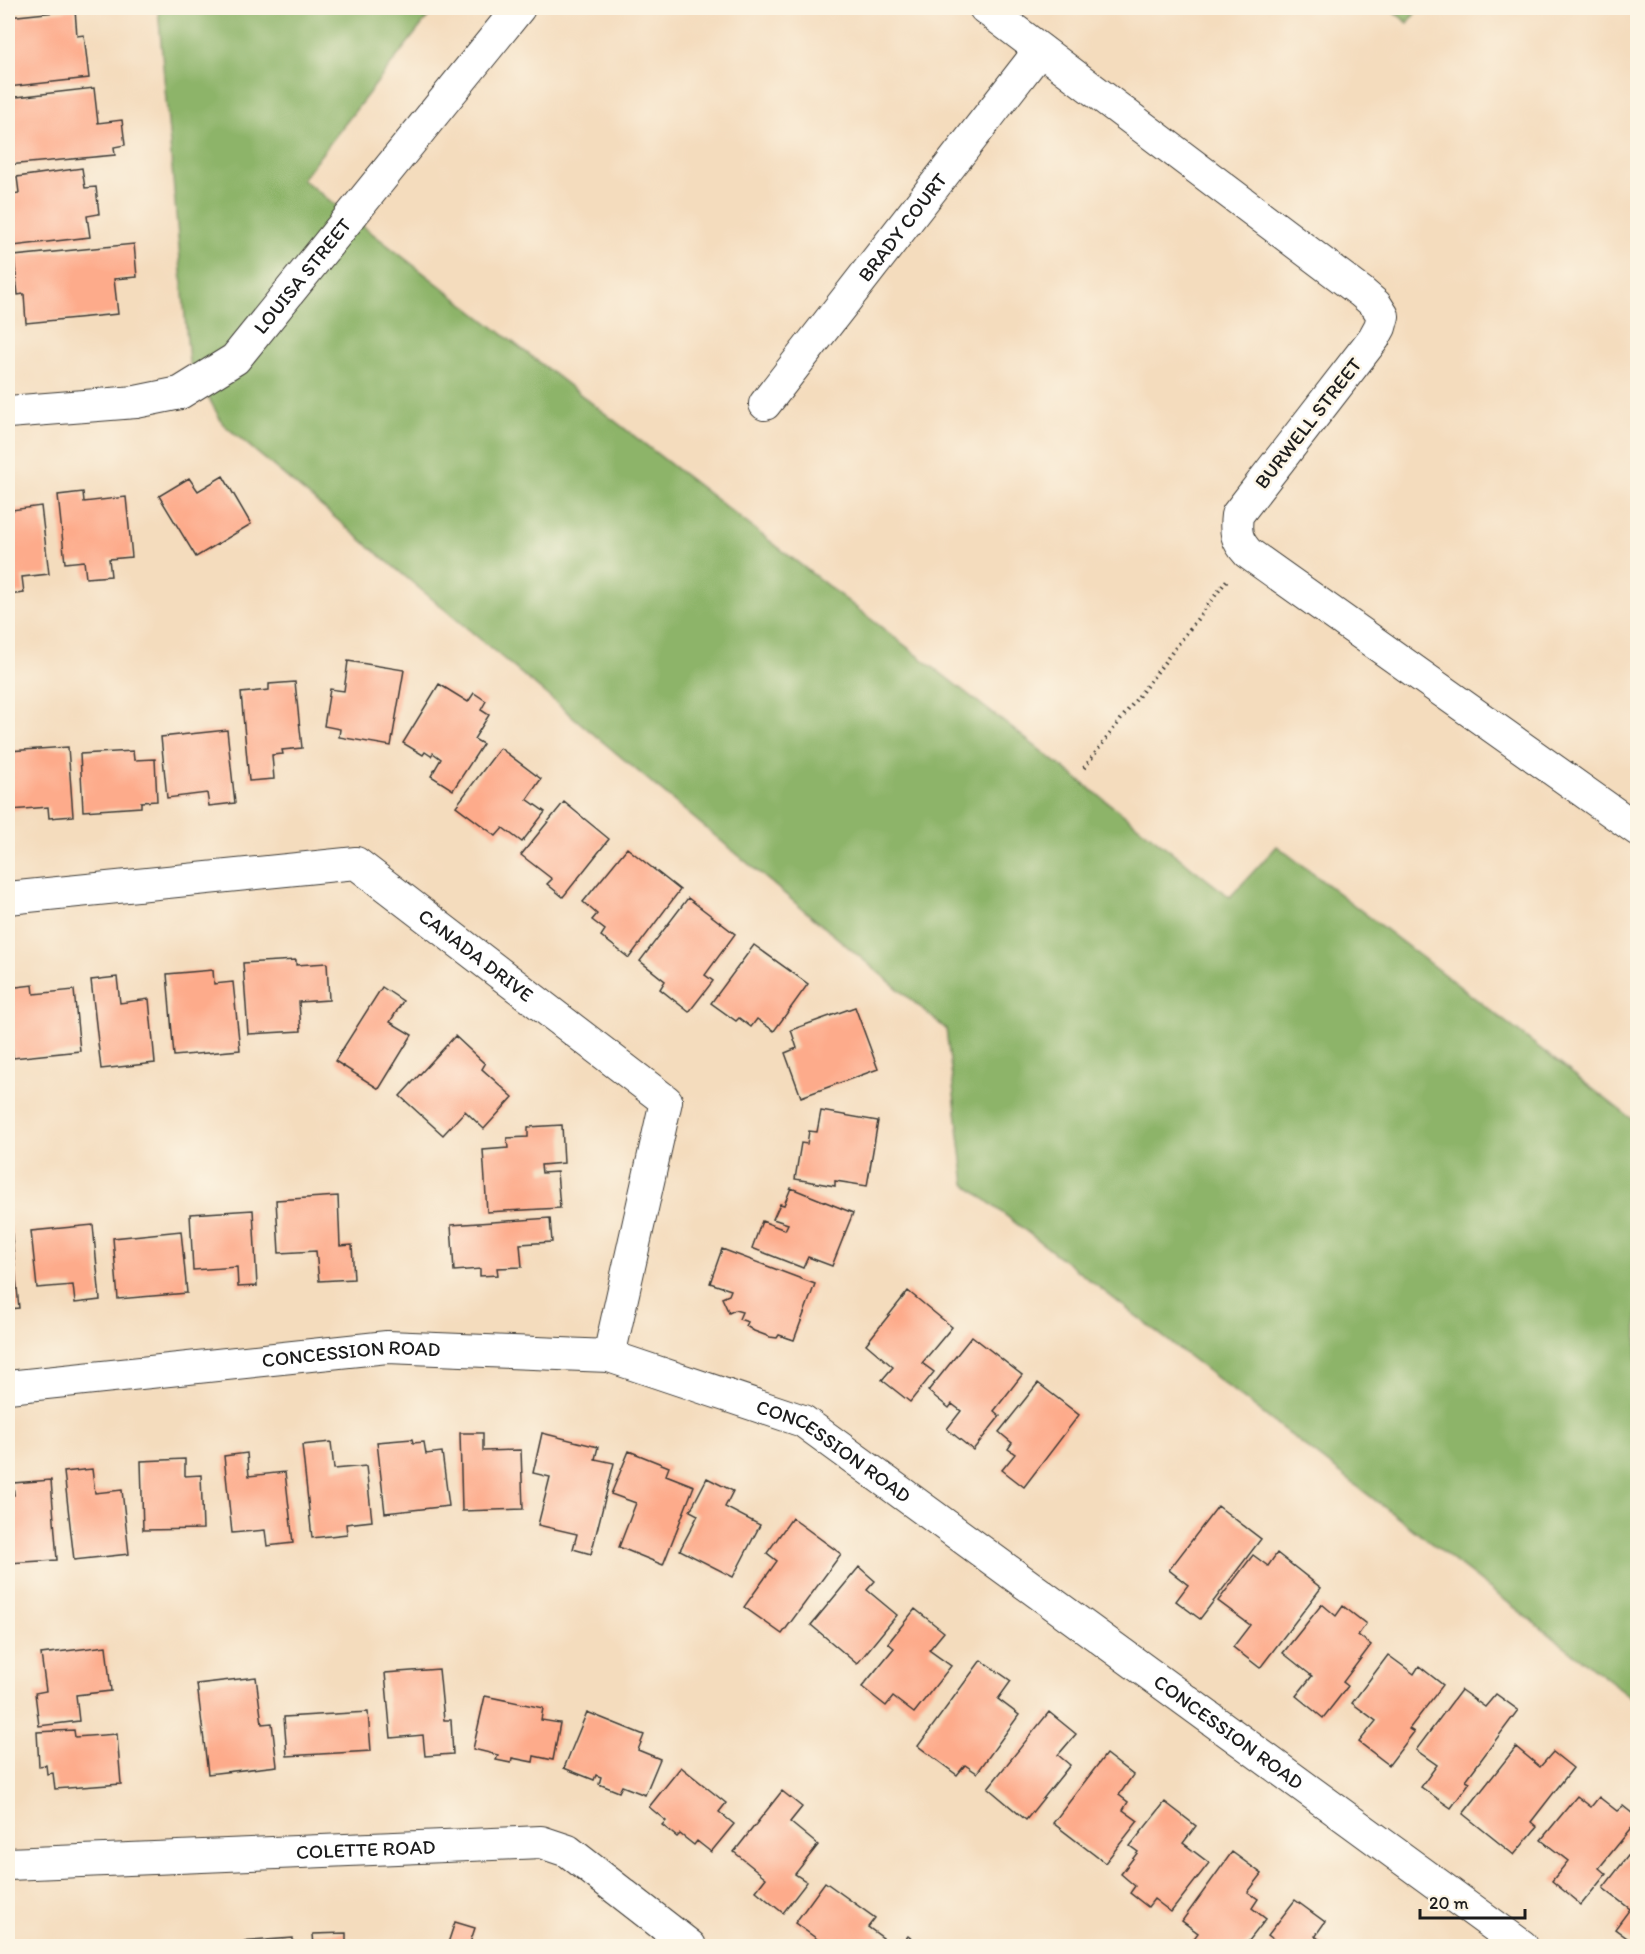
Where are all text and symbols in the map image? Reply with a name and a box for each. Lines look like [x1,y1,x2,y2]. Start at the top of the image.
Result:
street label: BRADY COURT [853,168,952,286]
street label: LOUISA STREET [248,213,356,339]
street label: BURWELL STREET [1249,353,1367,493]
street label: CANADA DRIVE [414,903,538,1007]
street label: CONCESSION ROAD [261,1335,441,1372]
street label: CONCESSION ROAD [753,1394,916,1508]
street label: CONCESSION ROAD [1149,1669,1308,1794]
street label: COLETTE ROAD [295,1834,436,1864]
scale bar [1420,1882,1525,1920]
text: 20 m [1429,1892,1469,1914]

